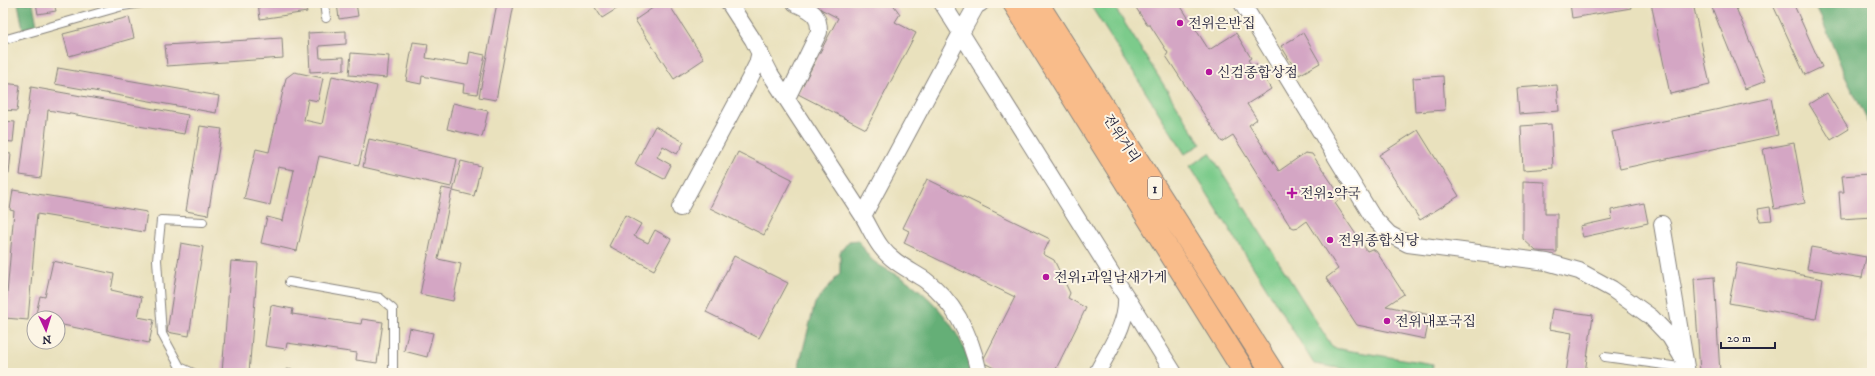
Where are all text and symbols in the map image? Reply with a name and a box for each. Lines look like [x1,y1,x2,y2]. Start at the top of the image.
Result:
place label: 전위은반집 [1188,15,1256,33]
marker: 전위은반집 [1175,18,1185,28]
place label: 신검종합상점 [1217,64,1298,82]
marker: 신검종합상점 [1204,67,1214,77]
street label: 전위거리 [1099,111,1143,166]
road number: 1 [1148,177,1162,199]
place label: 전위2약국 [1300,185,1361,203]
marker: 전위2약국 [1287,188,1297,198]
place label: 전위종합식당 [1338,232,1420,250]
marker: 전위종합식당 [1325,235,1335,245]
place label: 전위1과일남새가게 [1054,269,1167,287]
marker: 전위1과일남새가게 [1041,272,1051,282]
north arrow [26,310,66,350]
place label: 전위내포국집 [1395,313,1476,331]
marker: 전위내포국집 [1382,316,1392,326]
scale bar [1721,324,1775,350]
text: 20 m [1727,331,1751,346]
text: N [42,332,52,346]

